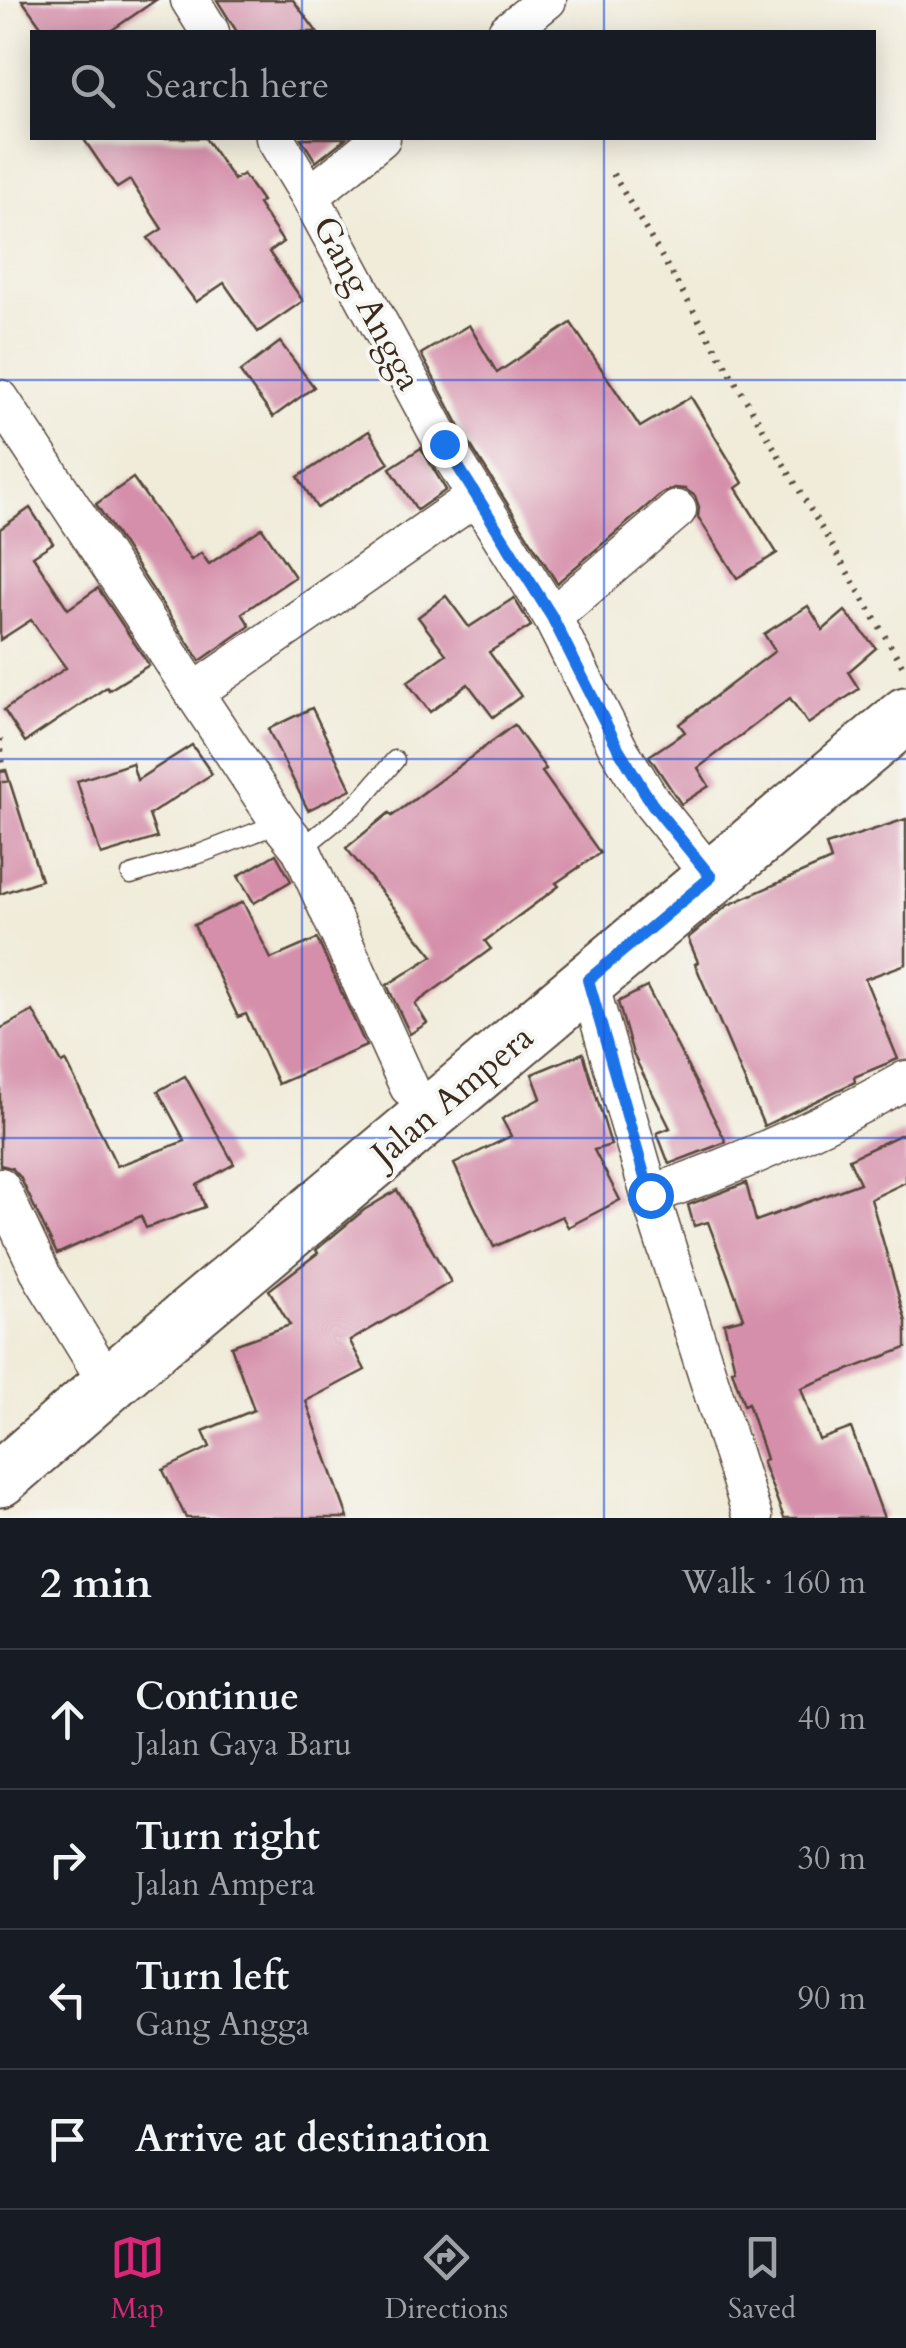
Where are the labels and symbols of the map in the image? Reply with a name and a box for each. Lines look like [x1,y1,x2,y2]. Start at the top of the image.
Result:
street label: Gang Angga [301,208,433,399]
route end [422,422,468,468]
street label: Jalan Ampera [358,1014,544,1181]
route start [628,1173,674,1219]

